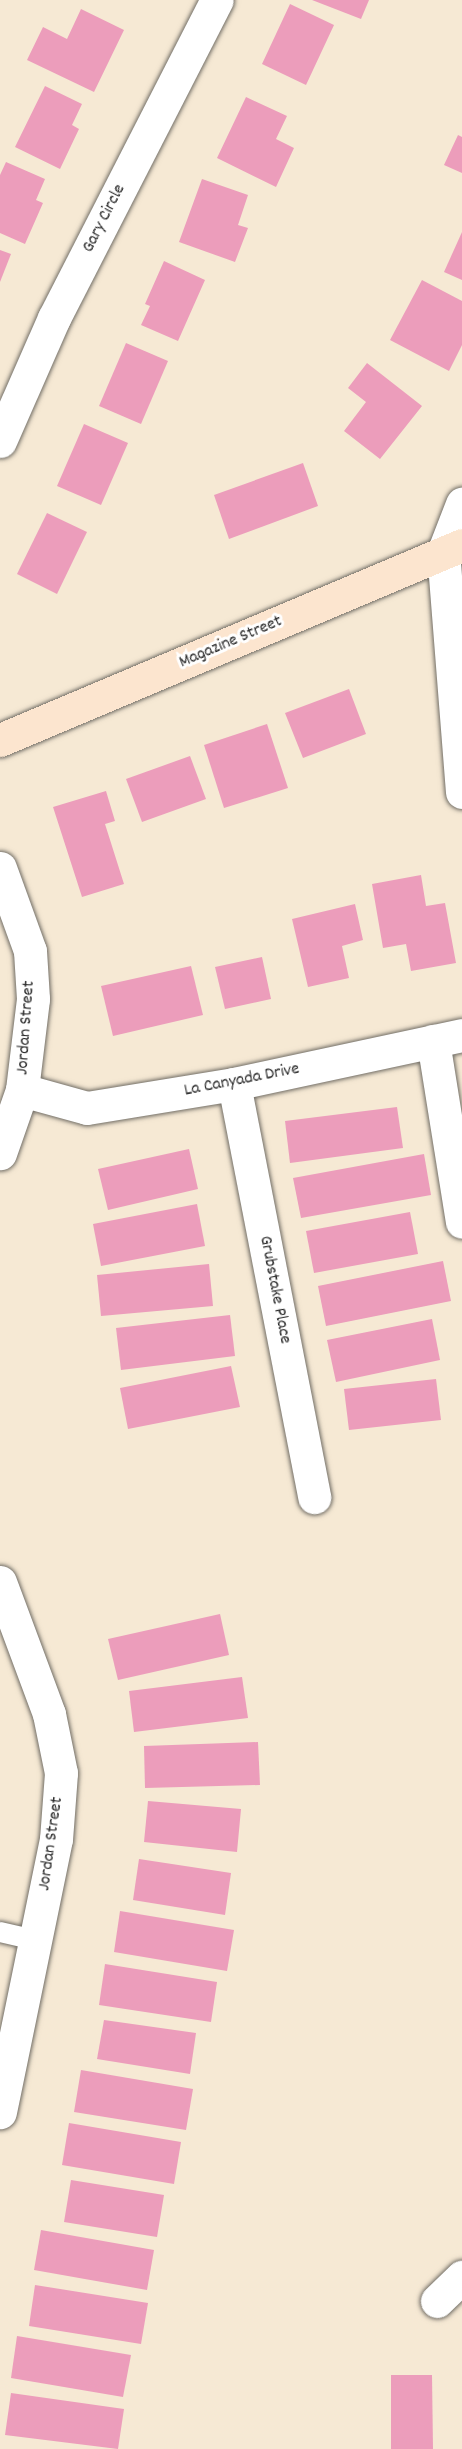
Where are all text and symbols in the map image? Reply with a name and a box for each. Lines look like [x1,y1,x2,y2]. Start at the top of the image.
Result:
street label: Gary Circle [79,181,131,257]
street label: Magazine Street [176,612,286,674]
street label: Jordan Street [13,980,41,1076]
street label: La Canyada Drive [183,1059,301,1103]
street label: Grubstake Place [253,1234,295,1346]
street label: Jordan Street [35,1796,69,1892]

